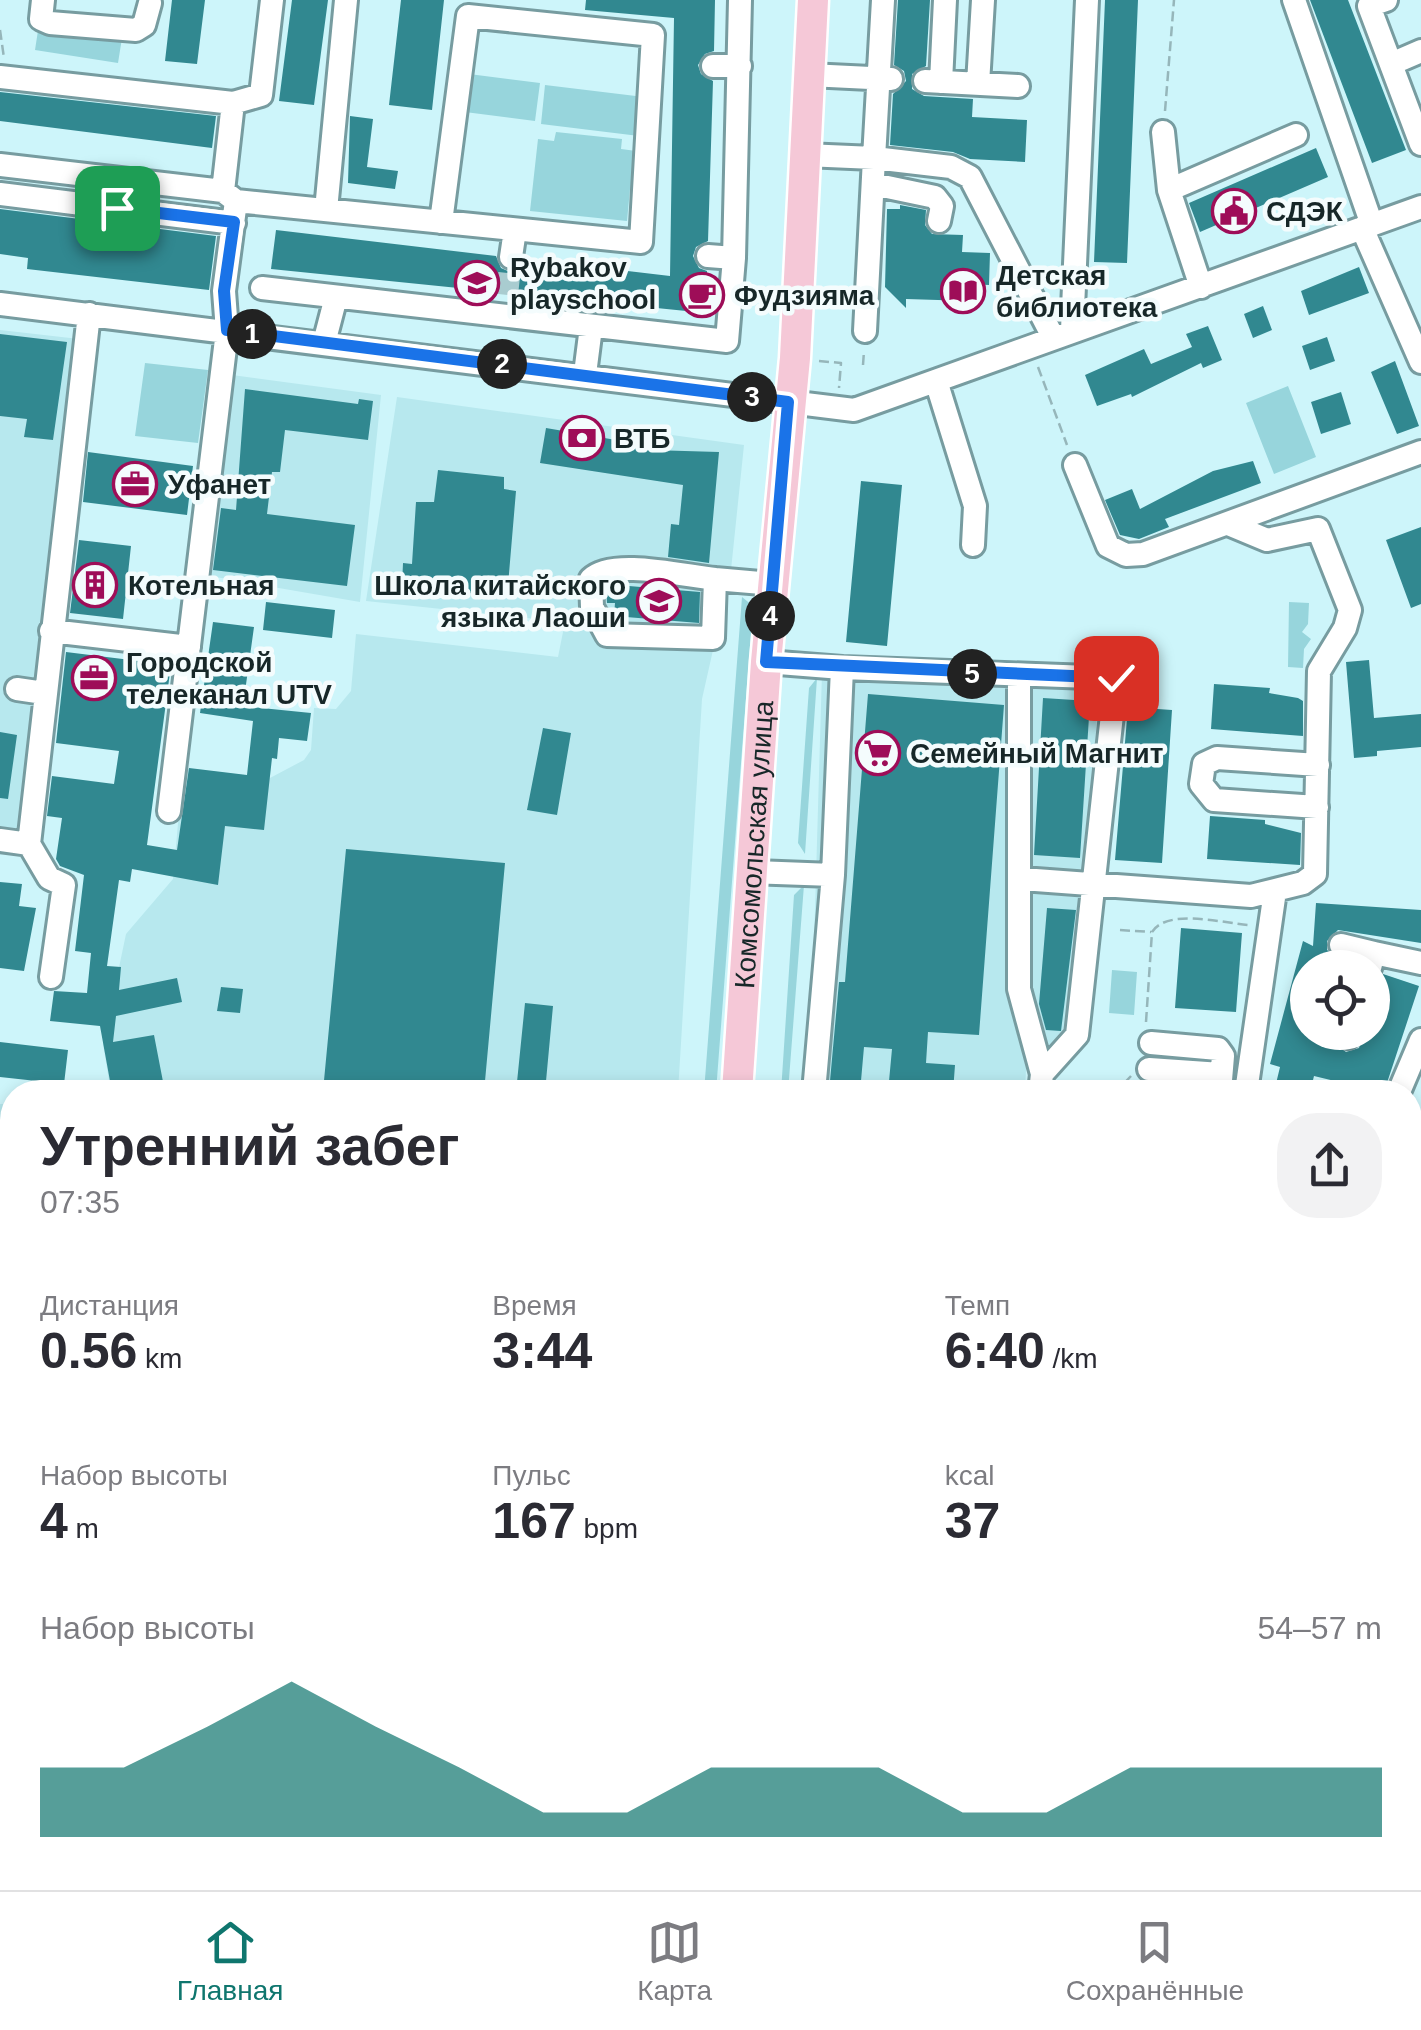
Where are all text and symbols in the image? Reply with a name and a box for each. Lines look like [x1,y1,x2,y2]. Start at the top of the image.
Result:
pin [75,166,160,251]
icon: arrive [90,181,145,236]
public building icon: СДЭК [1211,188,1257,234]
place label: СДЭК [1266,196,1344,227]
place label: Rybakov playschool [510,252,656,315]
school or university icon: Rybakov playschool [454,260,500,306]
place label: Детская библиотека [996,260,1158,323]
library icon: Детская библиотека [940,268,986,314]
cafe icon: Фудзияма [679,272,725,318]
place label: Фудзияма [734,280,875,311]
pin: 1 [227,309,277,359]
text: 1 [244,318,260,349]
pin: 2 [477,339,527,389]
text: 2 [494,348,510,379]
pin: 3 [727,372,777,422]
text: 3 [744,381,760,412]
bank icon: ВТБ [559,415,605,461]
place label: ВТБ [614,423,670,454]
office icon: Уфанет [112,461,158,507]
place label: Уфанет [168,469,271,500]
building icon: Котельная [72,562,118,608]
place label: Котельная [128,570,275,601]
place label: Школа китайского языка Лаоши [374,570,626,633]
school or university icon: Школа китайского языка Лаоши [636,578,682,624]
pin: 4 [745,591,795,641]
text: 4 [762,600,778,631]
pin [1074,636,1159,721]
place label: Городской телеканал UTV [126,647,332,710]
pin: 5 [947,649,997,699]
icon: check [1089,651,1144,706]
office icon: Городской телеканал UTV [71,655,117,701]
text: 5 [964,658,980,689]
street label: Комсомольская улица [729,699,779,990]
supermarket icon: Семейный Магнит [855,730,901,776]
place label: Семейный Магнит [910,738,1163,769]
map controls [1290,950,1390,1050]
button: locate [1290,950,1390,1050]
button: share [1277,1113,1382,1218]
text: Утренний забег [40,1115,459,1177]
text: 07:35 [40,1184,120,1220]
text: Дистанция [40,1290,179,1321]
text: Время [492,1290,577,1321]
text: Темп [945,1290,1010,1321]
text: 0.56 [40,1323,137,1379]
text: 3:44 [492,1323,592,1379]
text: 6:40 [945,1323,1045,1379]
text: km [137,1343,182,1374]
text: /km [1045,1343,1098,1374]
text: Набор высоты [40,1460,228,1491]
text: Пульс [492,1460,571,1491]
text: kcal [945,1460,994,1491]
text: 4 [40,1493,68,1549]
text: 167 [492,1493,576,1549]
text: 37 [945,1493,1000,1549]
text: m [68,1513,99,1544]
text: bpm [576,1513,638,1544]
text: Набор высоты [40,1610,255,1646]
text: 54–57 m [1257,1610,1382,1646]
tab: Главная [177,1915,283,2007]
tab: Карта [637,1915,712,2007]
tab: Сохранённые [1066,1915,1244,2007]

